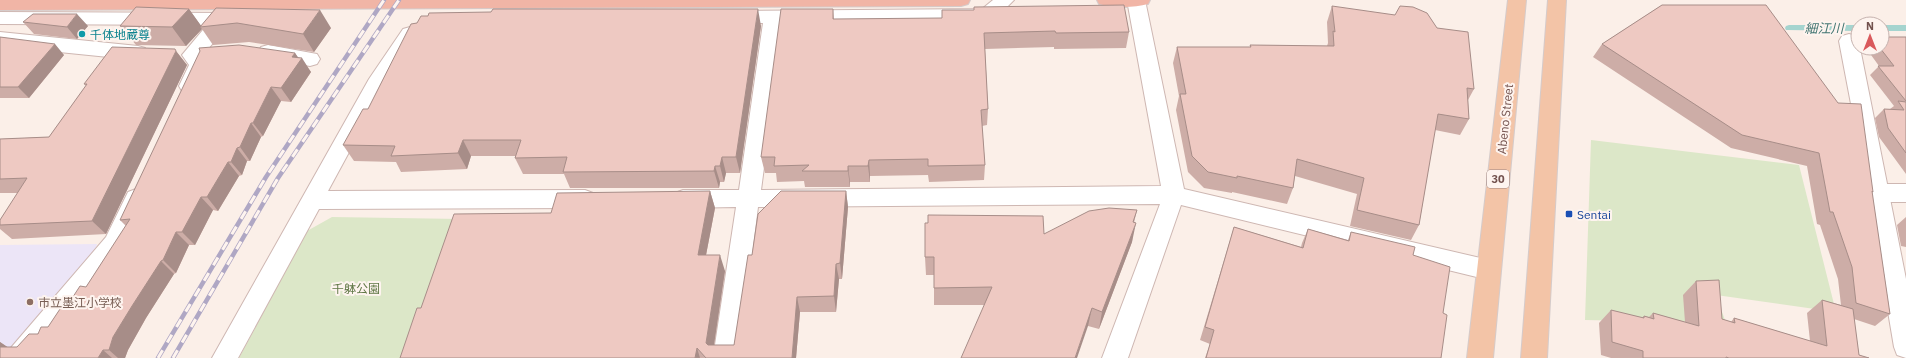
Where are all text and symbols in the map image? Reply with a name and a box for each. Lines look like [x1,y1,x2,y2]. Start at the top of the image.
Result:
north arrow [1850,16,1890,56]
text: N [1866,19,1874,33]
water label: 細江川 [1804,20,1845,37]
place label: 千体地蔵尊 [90,27,150,42]
marker: 千体地蔵尊 [77,29,87,39]
street label: Abeno Street [1494,83,1516,155]
road number: 30 [1487,170,1509,188]
place label: Sentai [1577,207,1611,222]
marker: Sentai [1564,209,1574,219]
park label: 千躰公園 [332,281,380,296]
place label: 市立墨江小学校 [38,295,122,310]
marker: 市立墨江小学校 [25,297,35,307]

